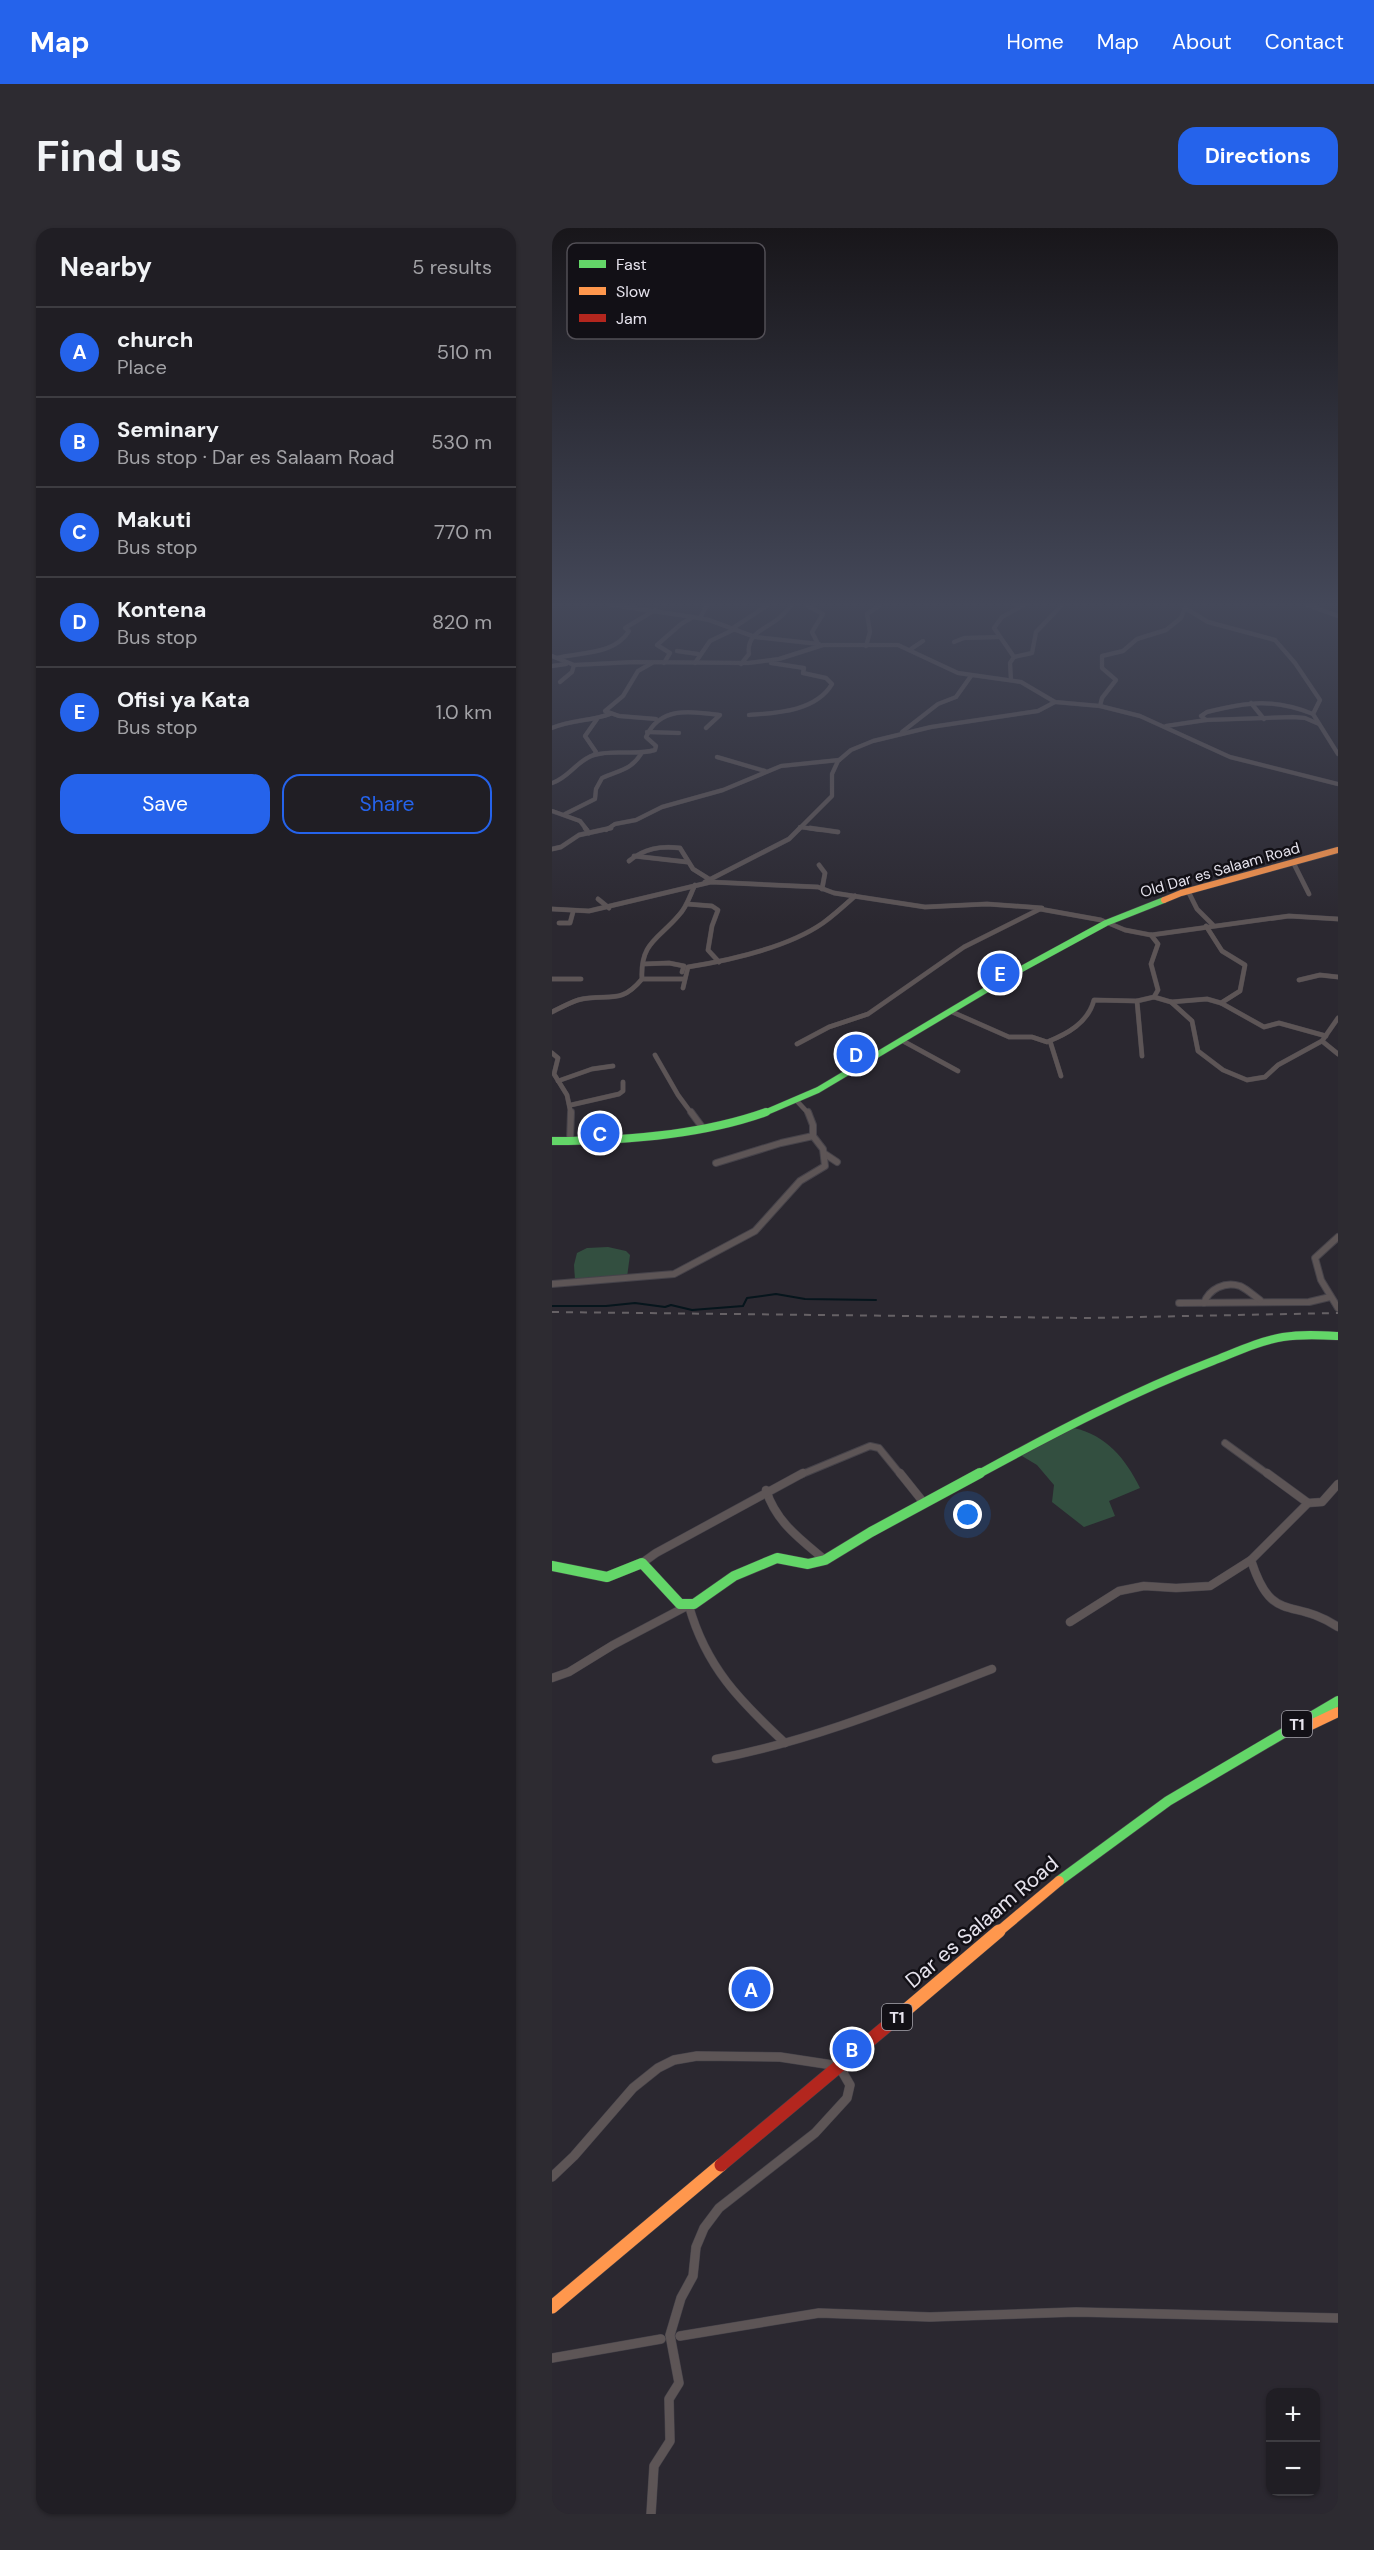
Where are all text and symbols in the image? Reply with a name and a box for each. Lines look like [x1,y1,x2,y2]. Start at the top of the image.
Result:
text: Map [30,24,90,61]
text: Home [1006,28,1064,56]
text: Map [1097,28,1139,56]
text: About [1172,28,1232,56]
text: Contact [1265,28,1344,56]
button: Directions [1178,127,1338,185]
text: Find us [36,129,182,184]
legend [567,243,765,339]
text: Nearby [60,250,152,284]
text: 5 results [412,254,492,280]
text: Fast [616,254,647,275]
text: Slow [616,281,650,302]
text: Jam [616,308,647,329]
text: church [117,325,193,354]
text: A [72,339,87,365]
text: 510 m [437,339,492,365]
text: Place [117,354,167,380]
text: Seminary [117,415,219,444]
text: B [73,429,86,455]
text: 530 m [431,429,492,455]
text: Bus stop · Dar es Salaam Road [117,444,395,470]
text: Makuti [117,505,191,534]
text: C [72,519,87,545]
text: 770 m [434,519,492,545]
text: Bus stop [117,534,197,560]
text: Kontena [117,595,206,624]
text: D [72,609,87,635]
text: 820 m [432,609,492,635]
text: Bus stop [117,624,197,650]
text: Ofisi ya Kata [117,685,250,714]
text: E [74,699,85,725]
text: 1.0 km [436,699,492,725]
text: Bus stop [117,714,197,740]
button: Save [60,774,270,834]
button: Share [282,774,492,834]
street label: Old Dar es Salaam Road [1138,838,1302,902]
pin: E [980,950,1020,996]
pin: D [836,1032,876,1076]
pin: C [580,1110,620,1156]
your location [953,1500,982,1529]
road number: T1 [1282,1711,1312,1737]
street label: Dar es Salaam Road [900,1850,1064,1994]
pin: A [732,1966,770,2012]
road number: T1 [882,2004,912,2030]
pin: B [832,2026,872,2072]
map controls [1266,2388,1320,2496]
button: + [1266,2388,1320,2442]
button: − [1266,2442,1320,2496]

